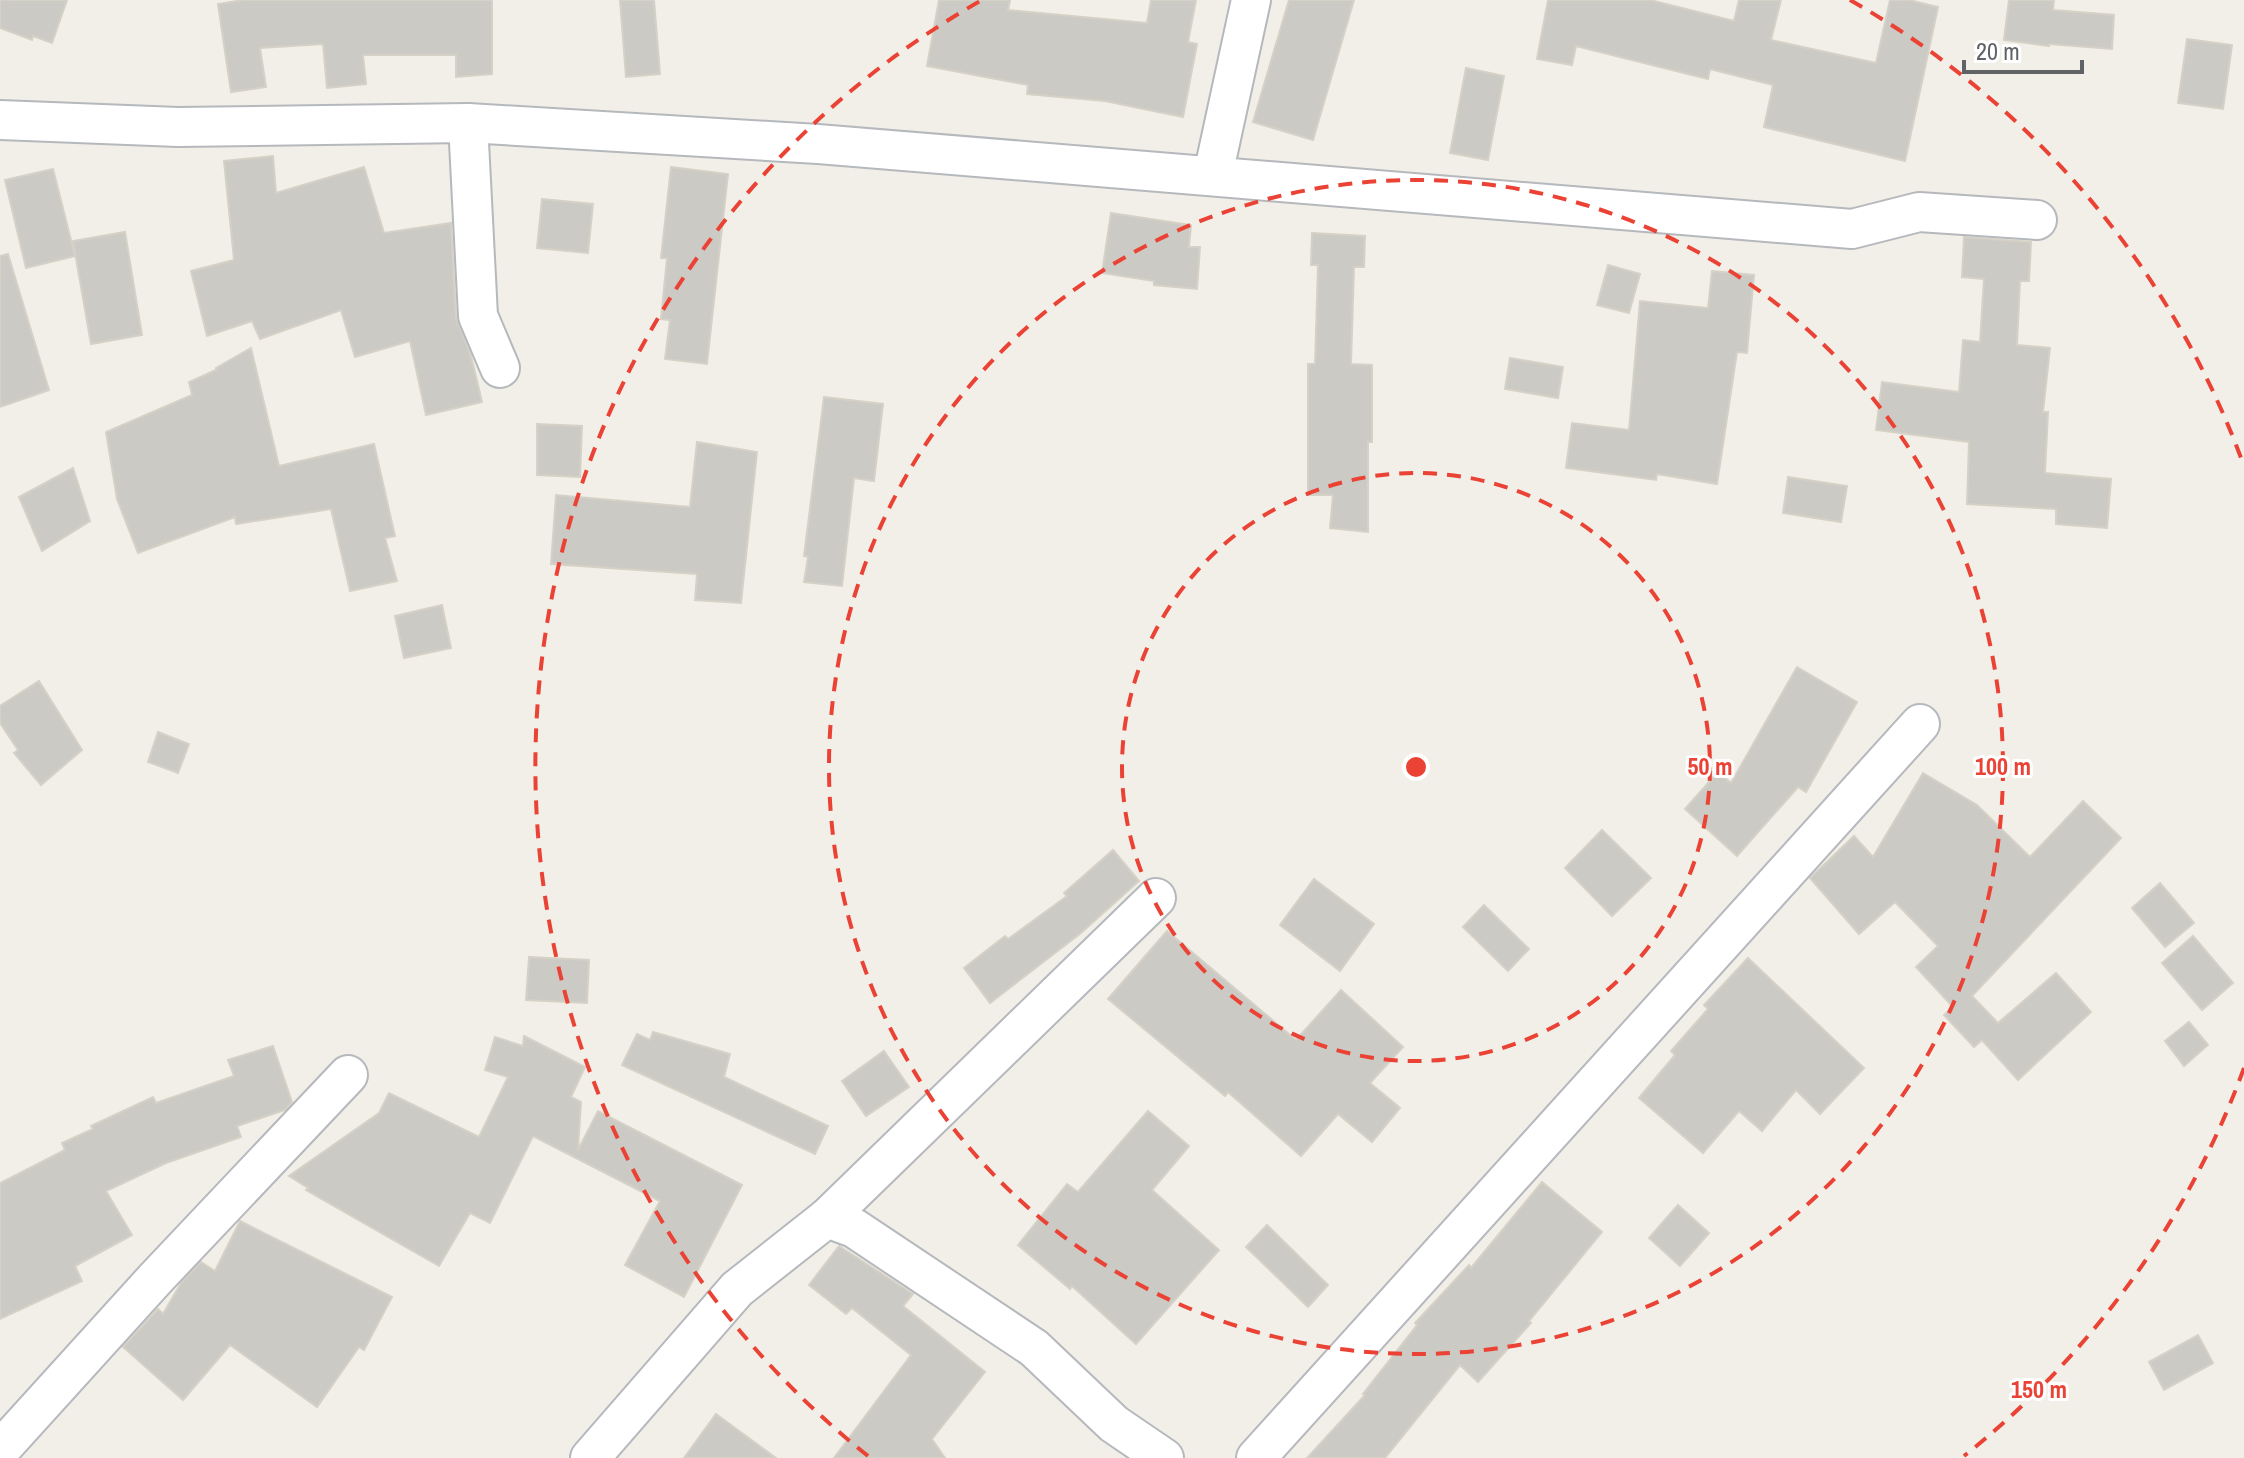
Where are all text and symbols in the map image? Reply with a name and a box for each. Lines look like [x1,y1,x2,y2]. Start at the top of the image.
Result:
scale bar [1964,24,2082,74]
text: 20 m [1976,35,2020,67]
text: 50 m [1688,750,1732,782]
text: 100 m [1975,750,2031,782]
centre of rings [1402,753,1430,781]
text: 150 m [2011,1373,2067,1405]

